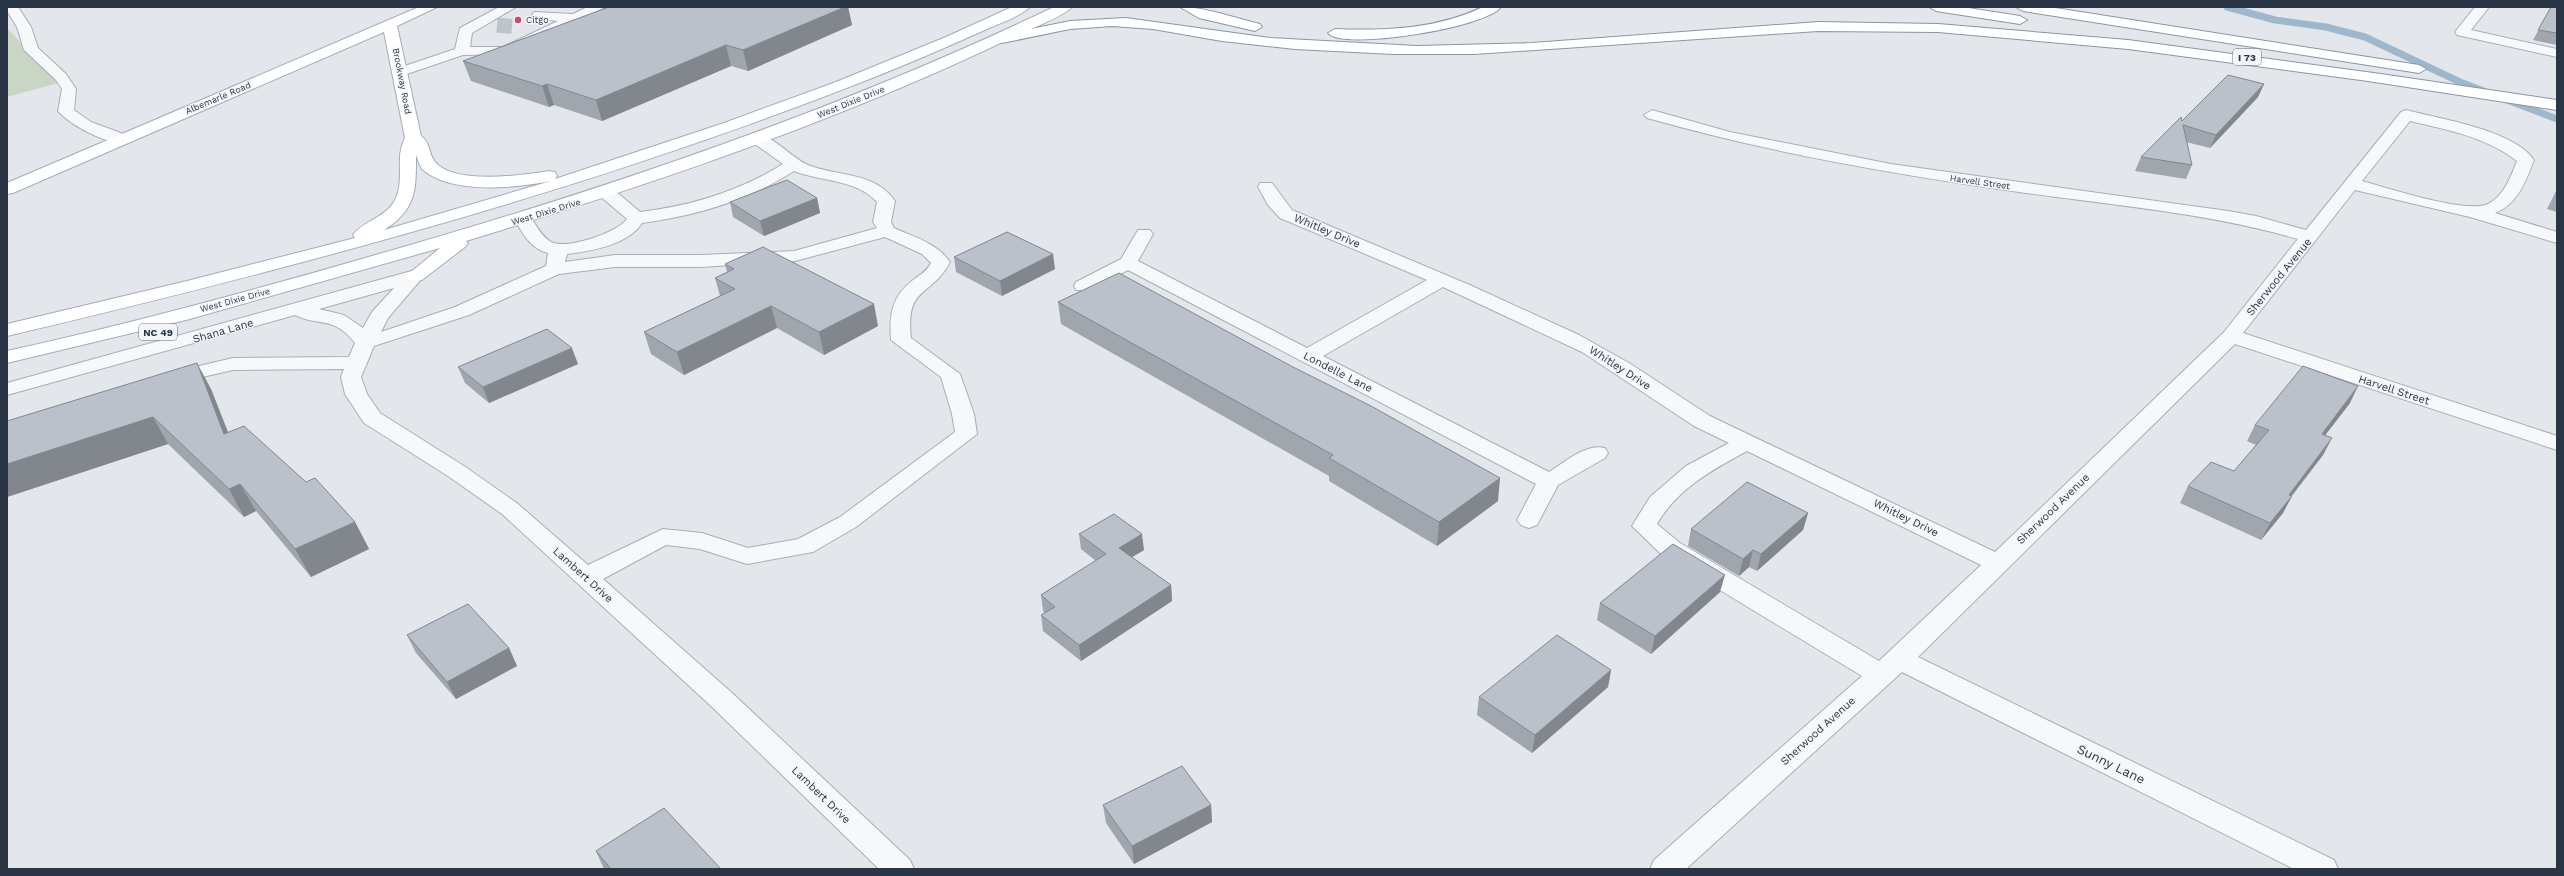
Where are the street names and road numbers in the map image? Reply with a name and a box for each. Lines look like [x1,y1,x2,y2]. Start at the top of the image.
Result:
street label: Brookway Road [391,47,413,115]
road number: I 73 [2233,49,2261,65]
street label: Albemarle Road [184,80,252,116]
street label: West Dixie Drive [816,84,886,120]
street label: Harvell Street [1949,173,2011,191]
street label: West Dixie Drive [510,197,582,227]
street label: Whitley Drive [1292,211,1362,251]
street label: Sherwood Avenue [2244,236,2314,318]
street label: West Dixie Drive [199,286,271,314]
street label: Shana Lane [191,316,255,346]
road number: NC 49 [139,324,177,340]
street label: Whitley Drive [1587,343,1653,393]
street label: Londelle Lane [1301,349,1375,395]
street label: Harvell Street [2357,372,2432,408]
street label: Sherwood Avenue [2014,471,2092,547]
street label: Whitley Drive [1871,497,1941,539]
street label: Lambert Drive [550,545,616,605]
street label: Sherwood Avenue [1778,694,1858,768]
street label: Sunny Lane [2075,741,2147,787]
street label: Lambert Drive [789,764,853,826]

